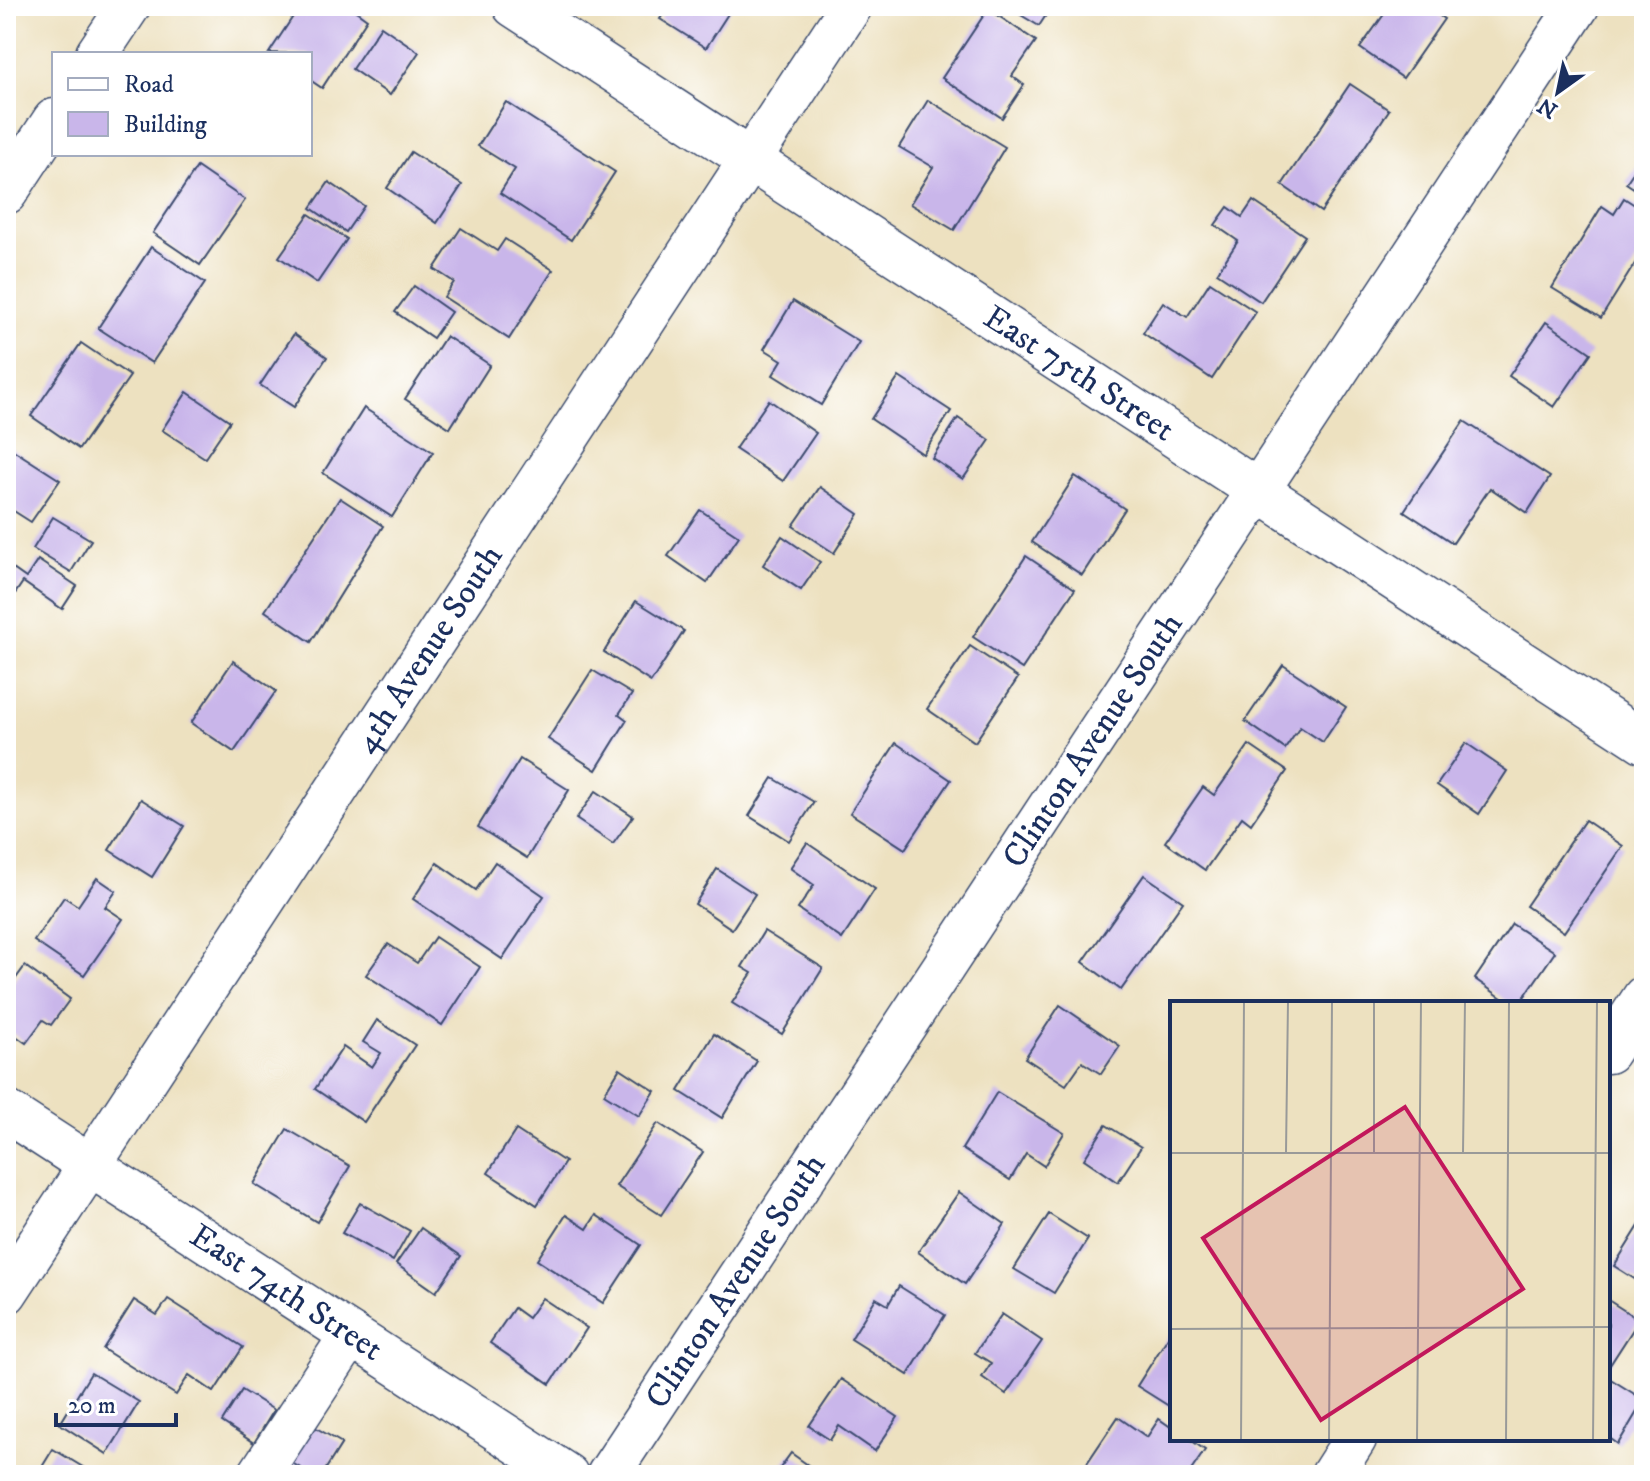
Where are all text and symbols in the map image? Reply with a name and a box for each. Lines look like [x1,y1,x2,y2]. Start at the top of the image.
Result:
legend [52,52,312,156]
north arrow [1518,52,1598,132]
text: Road [124,70,174,100]
text: N [1533,91,1563,124]
text: Building [124,110,207,140]
street label: East 75th Street [975,296,1182,451]
street label: 4th Avenue South [345,537,512,761]
street label: Clinton Avenue South [994,605,1192,876]
inset map [1170,1001,1610,1441]
street label: Clinton Avenue South [637,1146,835,1417]
street label: East 74th Street [182,1215,391,1371]
scale bar [56,1377,176,1427]
text: 20 m [68,1391,116,1421]

